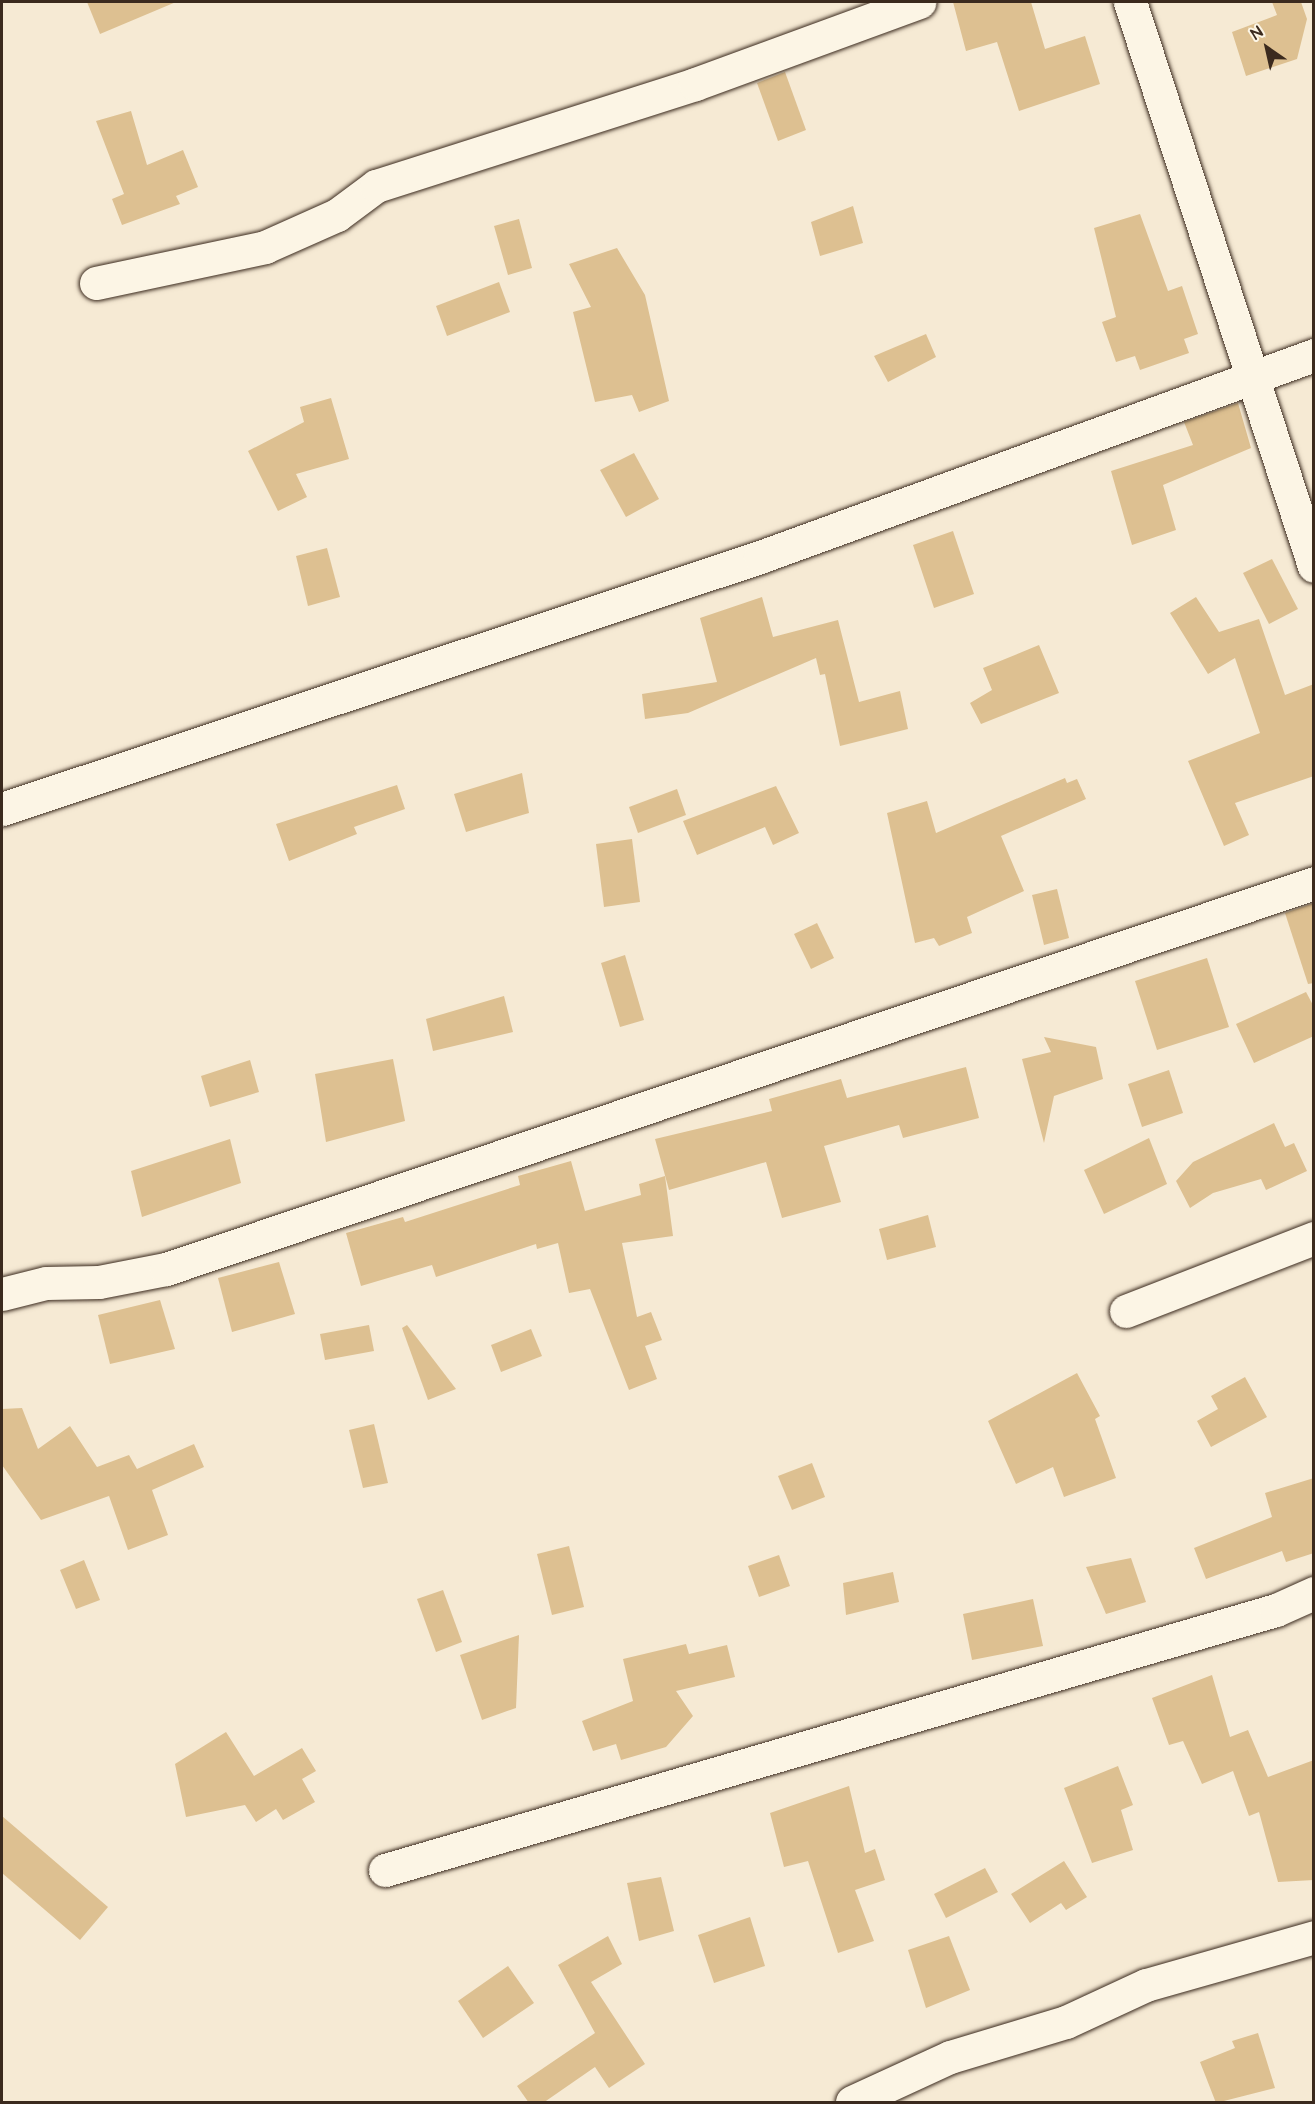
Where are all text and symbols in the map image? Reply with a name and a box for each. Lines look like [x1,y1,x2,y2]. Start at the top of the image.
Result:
north arrow [1237,18,1297,78]
text: N [1247,21,1267,45]

